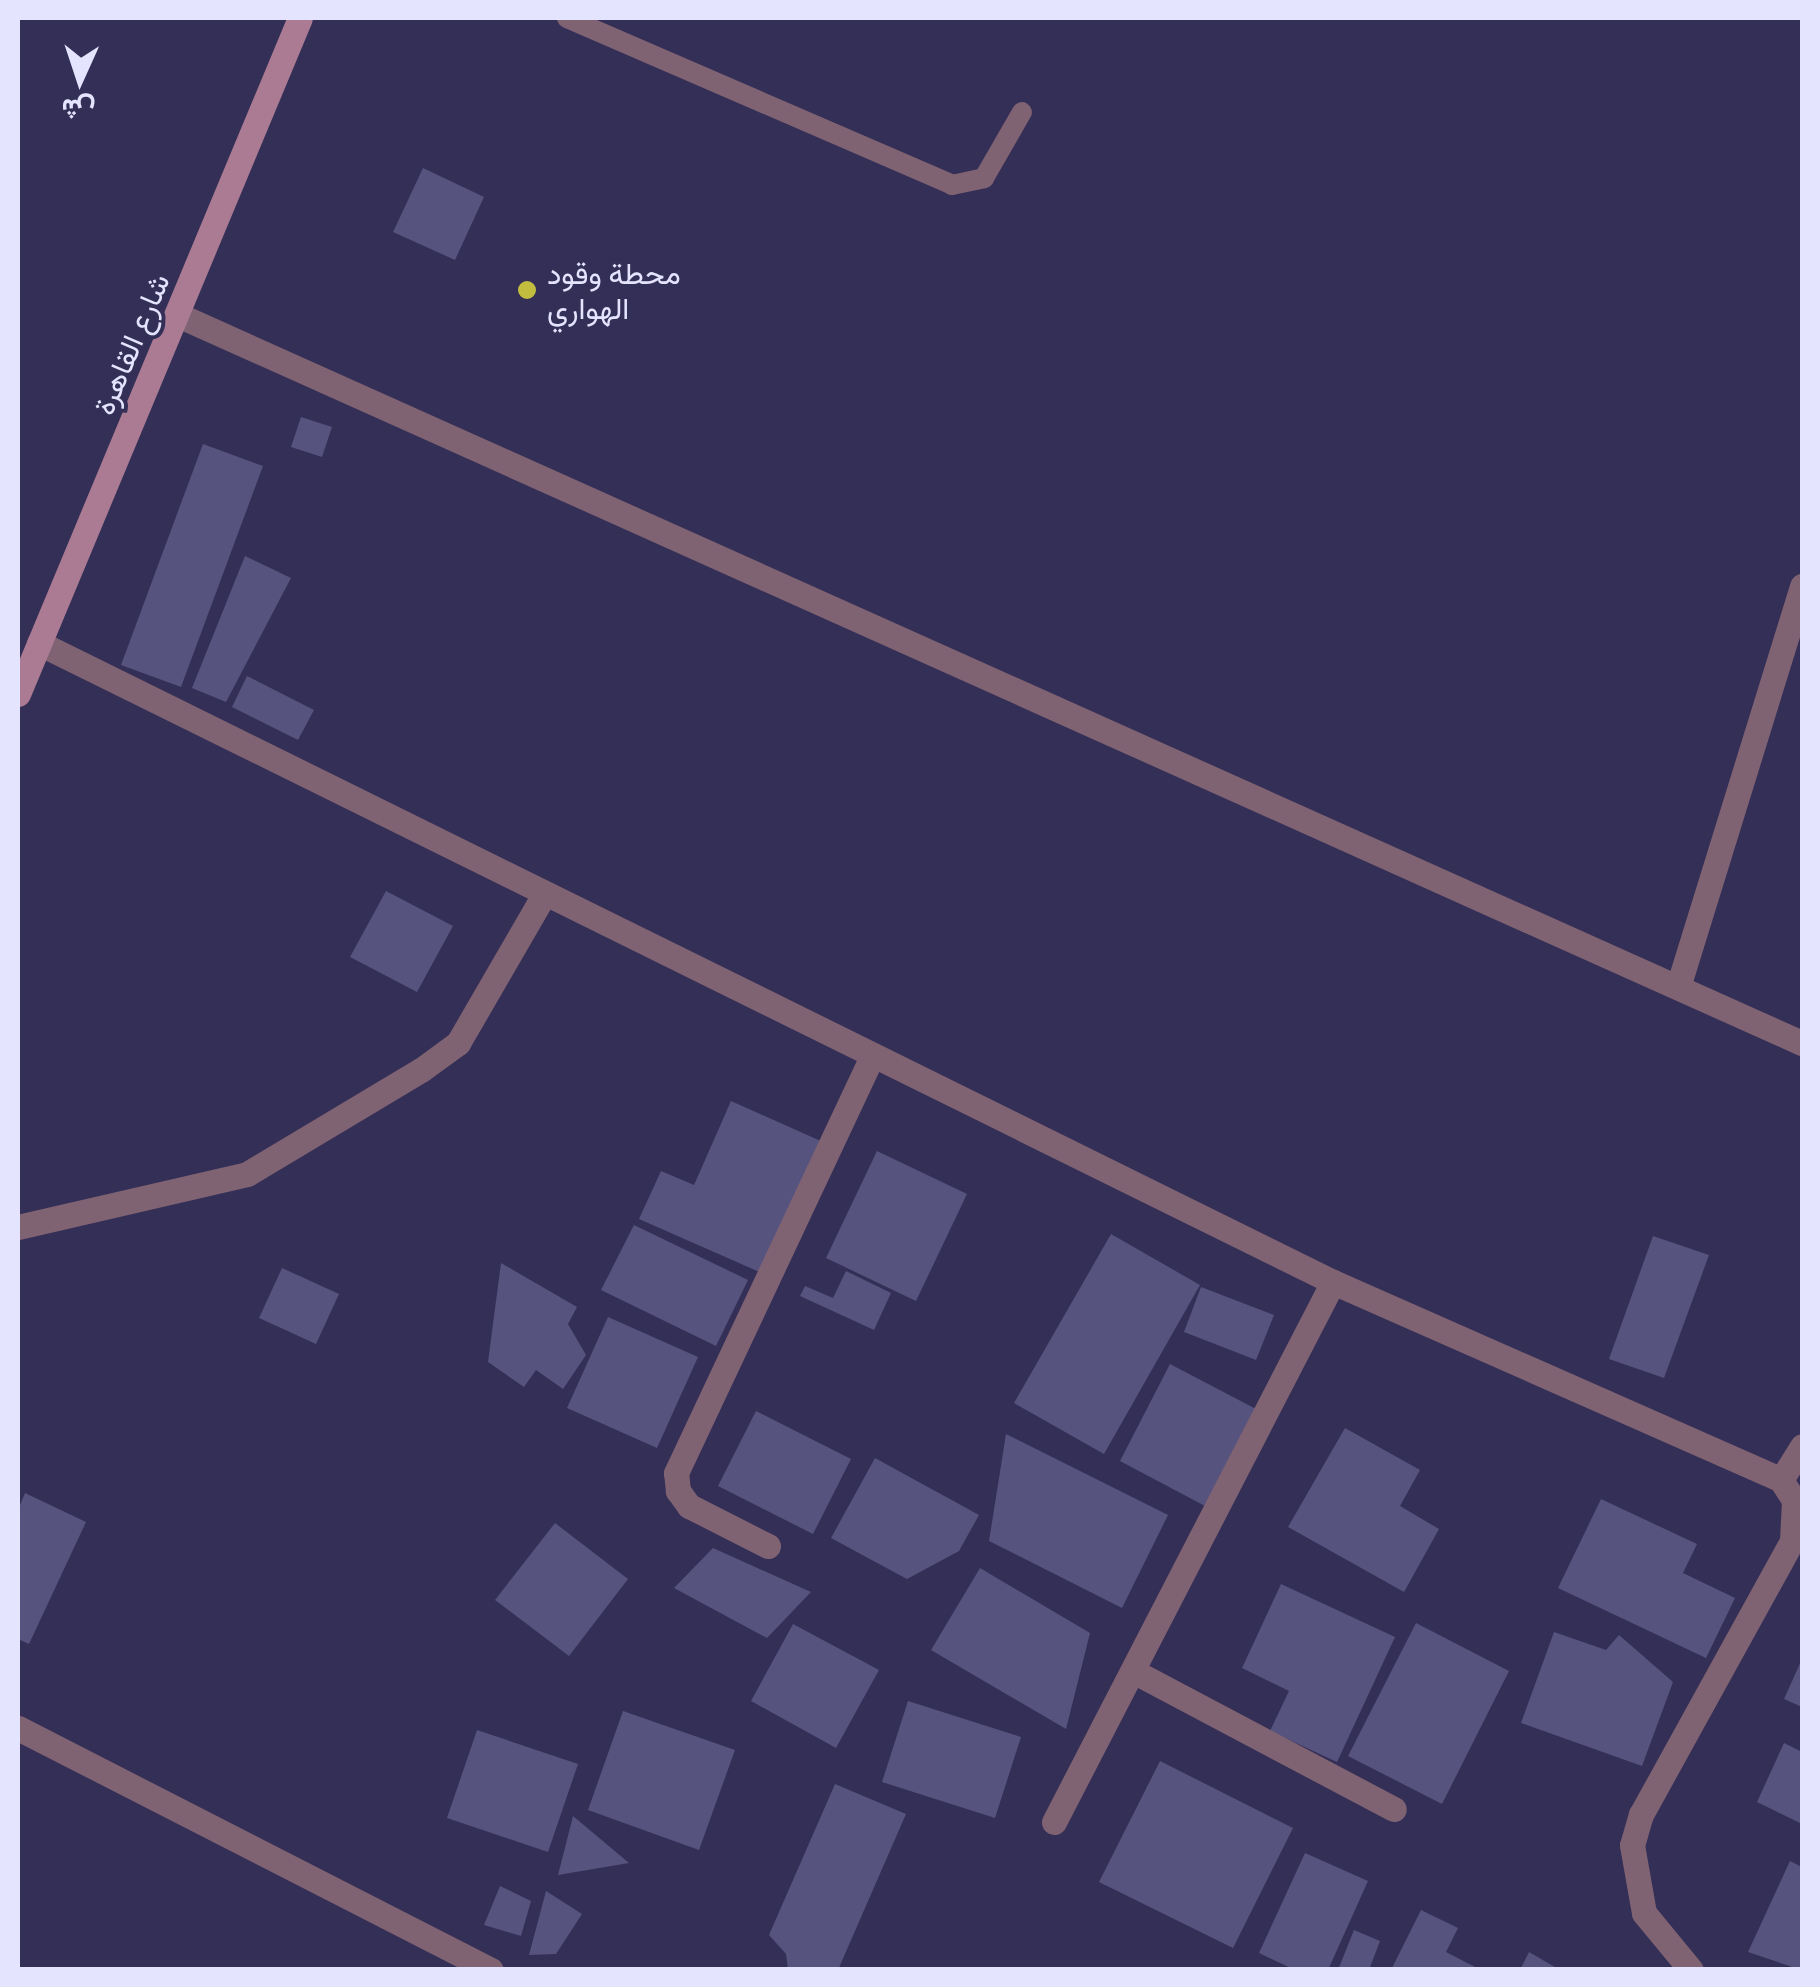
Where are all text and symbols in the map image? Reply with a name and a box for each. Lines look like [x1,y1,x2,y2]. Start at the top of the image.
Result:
north arrow [30,30,130,130]
text: ش [61,90,96,130]
place label: محطة وقود الهواري [547,255,681,326]
street label: شارع القاهرة [85,268,177,420]
marker: محطة وقود الهواري [516,279,538,301]

